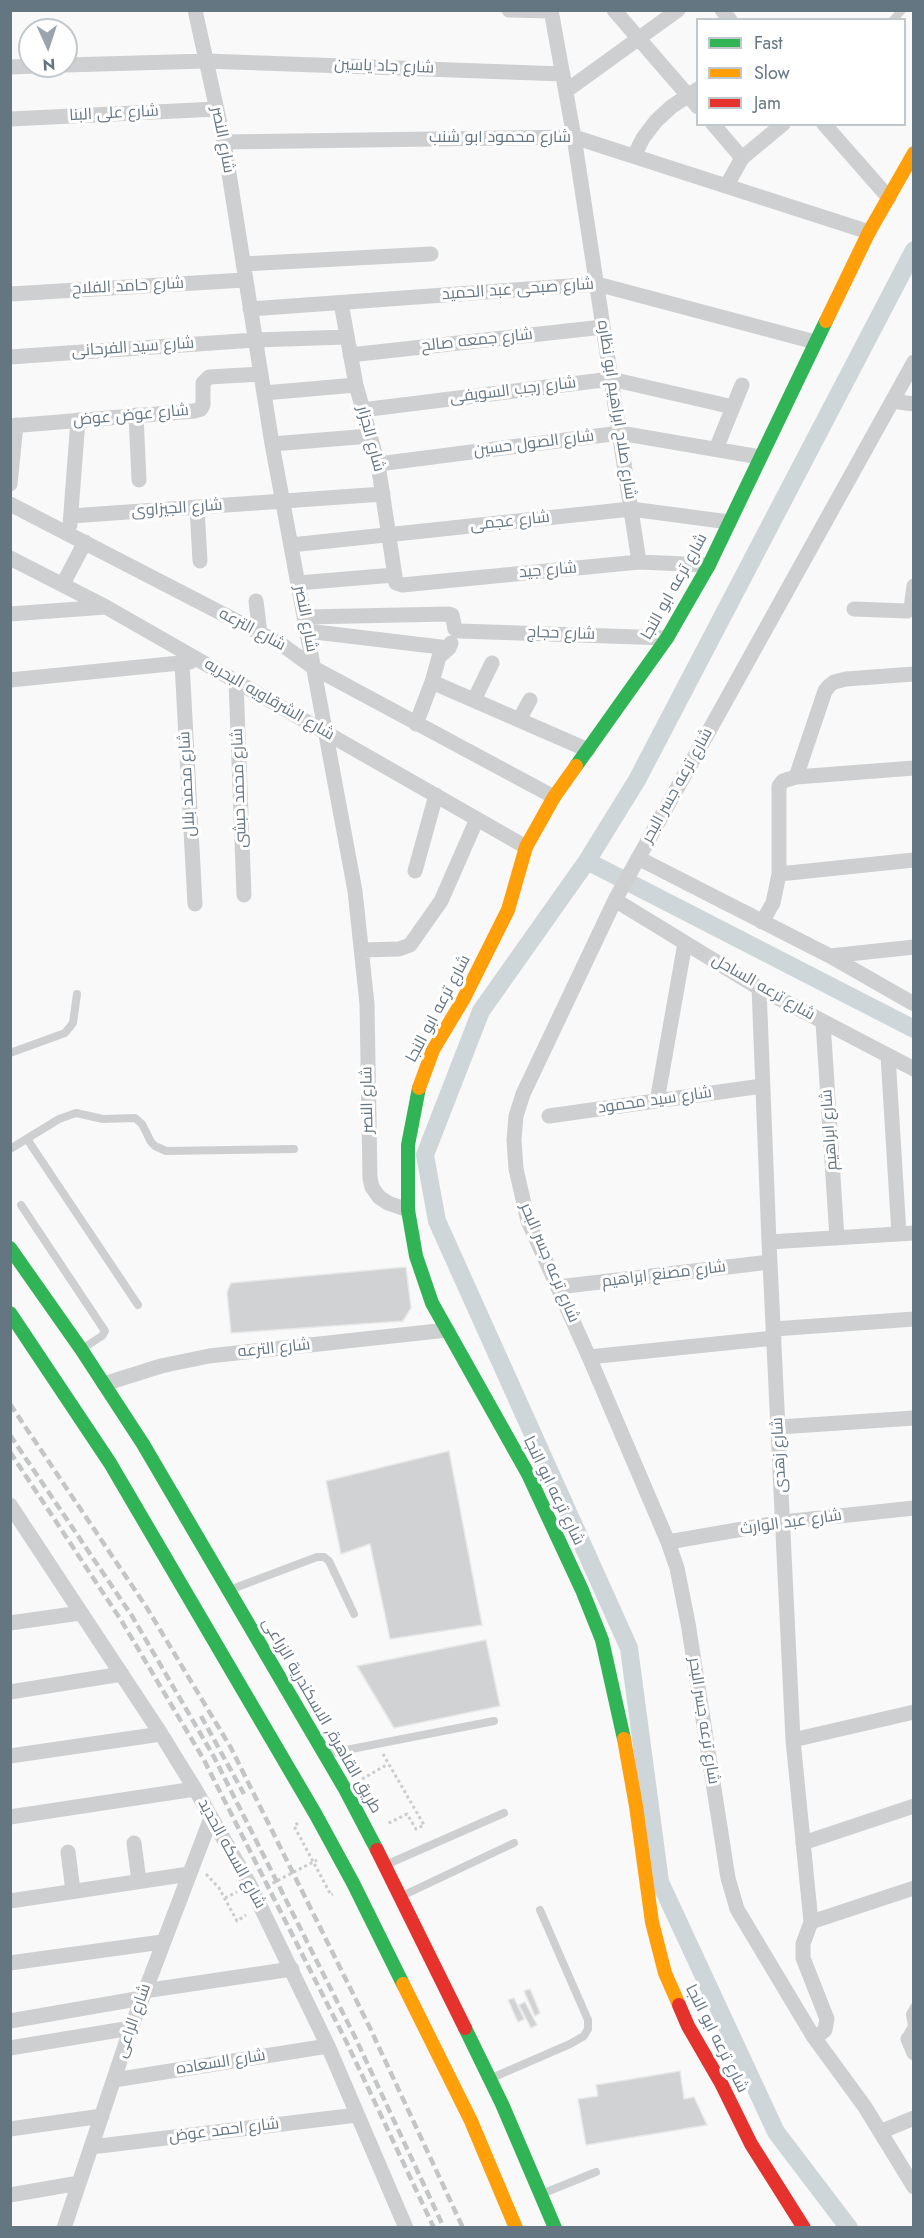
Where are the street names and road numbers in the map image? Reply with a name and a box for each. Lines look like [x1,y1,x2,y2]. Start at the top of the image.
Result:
street label: شارع جاد ياسين [334,56,434,78]
street label: شارع على البنا [69,102,159,126]
street label: شارع النصر [206,105,238,175]
street label: شارع محمود ابو شنب [429,128,571,148]
street label: شارع حامد الفلاح [72,274,184,300]
street label: شارع صبحى عبد الحميد [441,275,595,305]
street label: شارع صلاح ابراهيم ابو نظاره [592,319,640,501]
street label: شارع جمعه صالح [420,326,534,356]
street label: شارع سيد الفرحانى [71,334,195,362]
street label: شارع رجب السويفى [449,374,577,408]
street label: شارع عوض عوض [72,401,190,431]
street label: شارع الجزار [352,404,388,474]
street label: شارع الصول حسين [473,427,595,461]
street label: شارع الجيزاوى [131,496,223,522]
street label: شارع عجمى [469,508,551,536]
street label: شارع ترعه ابو النجا [638,530,712,644]
street label: شارع جيد [518,559,578,583]
street label: شارع النصر [289,584,321,654]
street label: شارع الترعه [215,604,289,656]
street label: شارع حجاج [527,623,595,645]
street label: شارع الشرقاويه البحريه [201,655,337,745]
street label: شارع ترعه جسر البحر [639,725,717,847]
street label: شارع محمد حبشى [228,728,252,848]
street label: شارع محمد بلال [176,731,200,837]
street label: شارع ترعه الساحل [708,951,818,1025]
street label: شارع ترعه ابو النجا [403,952,475,1066]
street label: شارع النصر [358,1066,378,1134]
street label: شارع سيد محمود [597,1084,713,1118]
street label: شارع ابراهيم [818,1089,842,1171]
street label: شارع ترعه جسر البحر [515,1200,583,1326]
street label: شارع مصنع ابراهيم [601,1258,727,1292]
street label: شارع الترعه [237,1336,311,1362]
street label: شارع زهدى [768,1417,792,1493]
street label: شارع ترعه ابو النجا [518,1433,588,1549]
street label: شارع عبد الوارث [739,1506,843,1540]
street label: طريق القاهرة, الاسكندرية الزراعى [257,1615,385,1817]
street label: شارع ترعه جسر البحر [683,1656,723,1786]
street label: شارع السكه الحديد [193,1796,269,1912]
street label: شارع الراعى [112,1981,156,2061]
street label: شارع ترعه ابو النجا [680,1982,752,2096]
street label: شارع السعاده [175,2046,267,2080]
street label: شارع احمد عوض [168,2115,280,2147]

